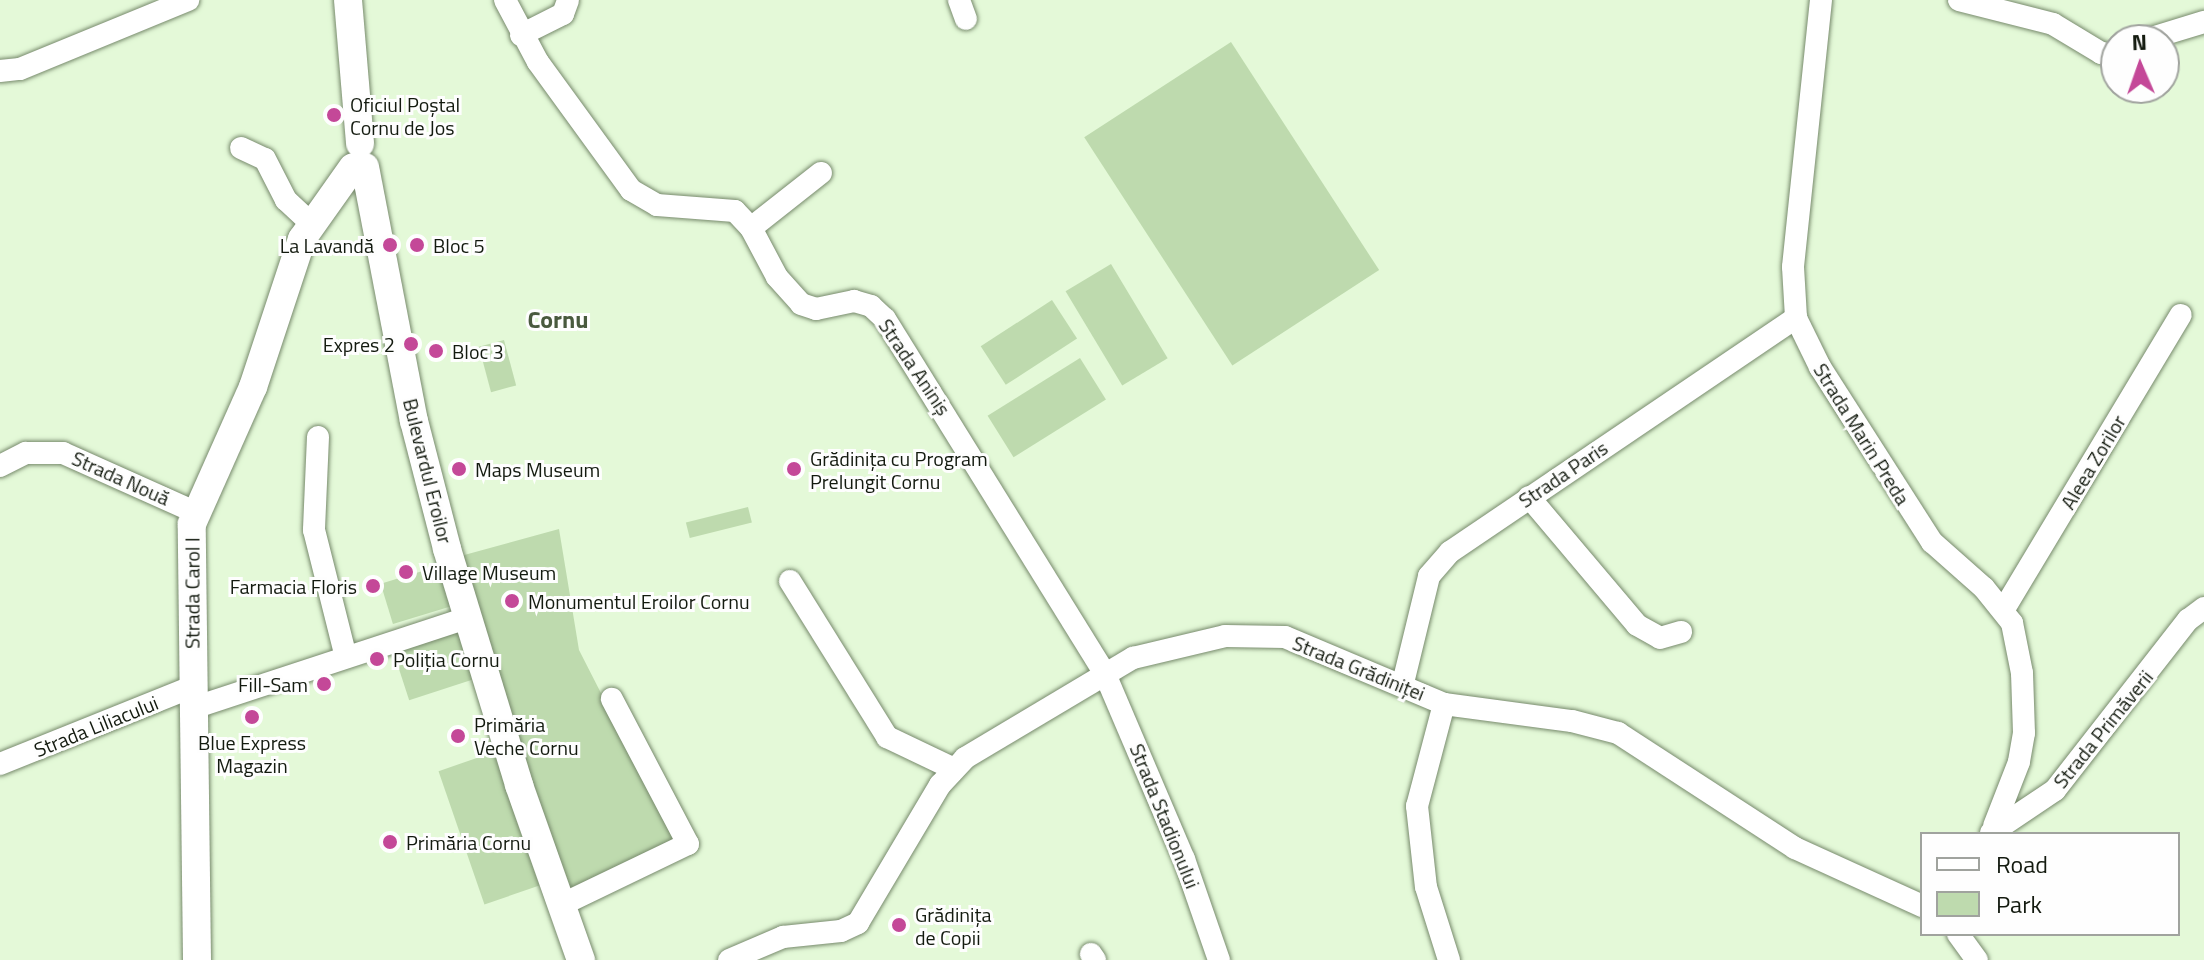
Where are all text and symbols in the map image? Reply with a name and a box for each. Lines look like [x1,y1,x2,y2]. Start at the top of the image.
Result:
north arrow [2100,24,2180,104]
text: N [2131,25,2147,59]
place label: Oficiul Poștal Cornu de Jos [350,92,460,139]
marker: Oficiul Poștal Cornu de Jos [325,106,343,124]
place label: La Lavandă [280,233,374,257]
place label: Bloc 5 [433,233,485,257]
marker: La Lavandă [381,236,399,254]
marker: Bloc 5 [408,236,426,254]
district label: Cornu [527,306,589,334]
street label: Strada Aniniș [874,314,956,420]
place label: Expres 2 [323,332,395,356]
marker: Expres 2 [402,335,420,353]
place label: Bloc 3 [452,339,504,363]
marker: Bloc 3 [427,342,445,360]
street label: Strada Marin Preda [1809,359,1915,509]
street label: Bulevardul Eroilor [398,396,458,546]
street label: Aleea Zorilor [2056,411,2130,513]
street label: Strada Paris [1514,436,1612,512]
street label: Strada Nouă [68,446,174,510]
place label: Grădinița cu Program Prelungit Cornu [810,446,988,493]
place label: Maps Museum [475,457,600,481]
marker: Maps Museum [450,460,468,478]
marker: Grădinița cu Program Prelungit Cornu [785,460,803,478]
street label: Strada Carol I [180,537,204,649]
place label: Village Museum [422,560,556,584]
marker: Village Museum [397,563,415,581]
place label: Farmacia Floris [230,574,357,598]
marker: Farmacia Floris [364,577,382,595]
place label: Monumentul Eroilor Cornu [528,589,750,613]
marker: Monumentul Eroilor Cornu [503,592,521,610]
street label: Strada Grădiniței [1289,631,1429,705]
place label: Poliția Cornu [393,647,500,671]
marker: Poliția Cornu [368,650,386,668]
street label: Strada Primăverii [2048,665,2158,793]
place label: Fill-Sam [238,672,308,696]
marker: Fill-Sam [315,675,333,693]
street label: Strada Liliacului [31,690,161,762]
marker: Blue Express Magazin [243,708,261,726]
place label: Primăria Veche Cornu [474,712,579,759]
marker: Primăria Veche Cornu [449,727,467,745]
place label: Blue Express Magazin [198,730,306,777]
street label: Strada Stadionului [1125,740,1205,892]
place label: Primăria Cornu [406,830,531,854]
legend [1920,832,2180,936]
marker: Primăria Cornu [381,833,399,851]
text: Road [1996,846,2048,882]
text: Park [1996,886,2042,922]
place label: Grădinița de Copii [915,902,991,949]
marker: Grădinița de Copii [890,916,908,934]

